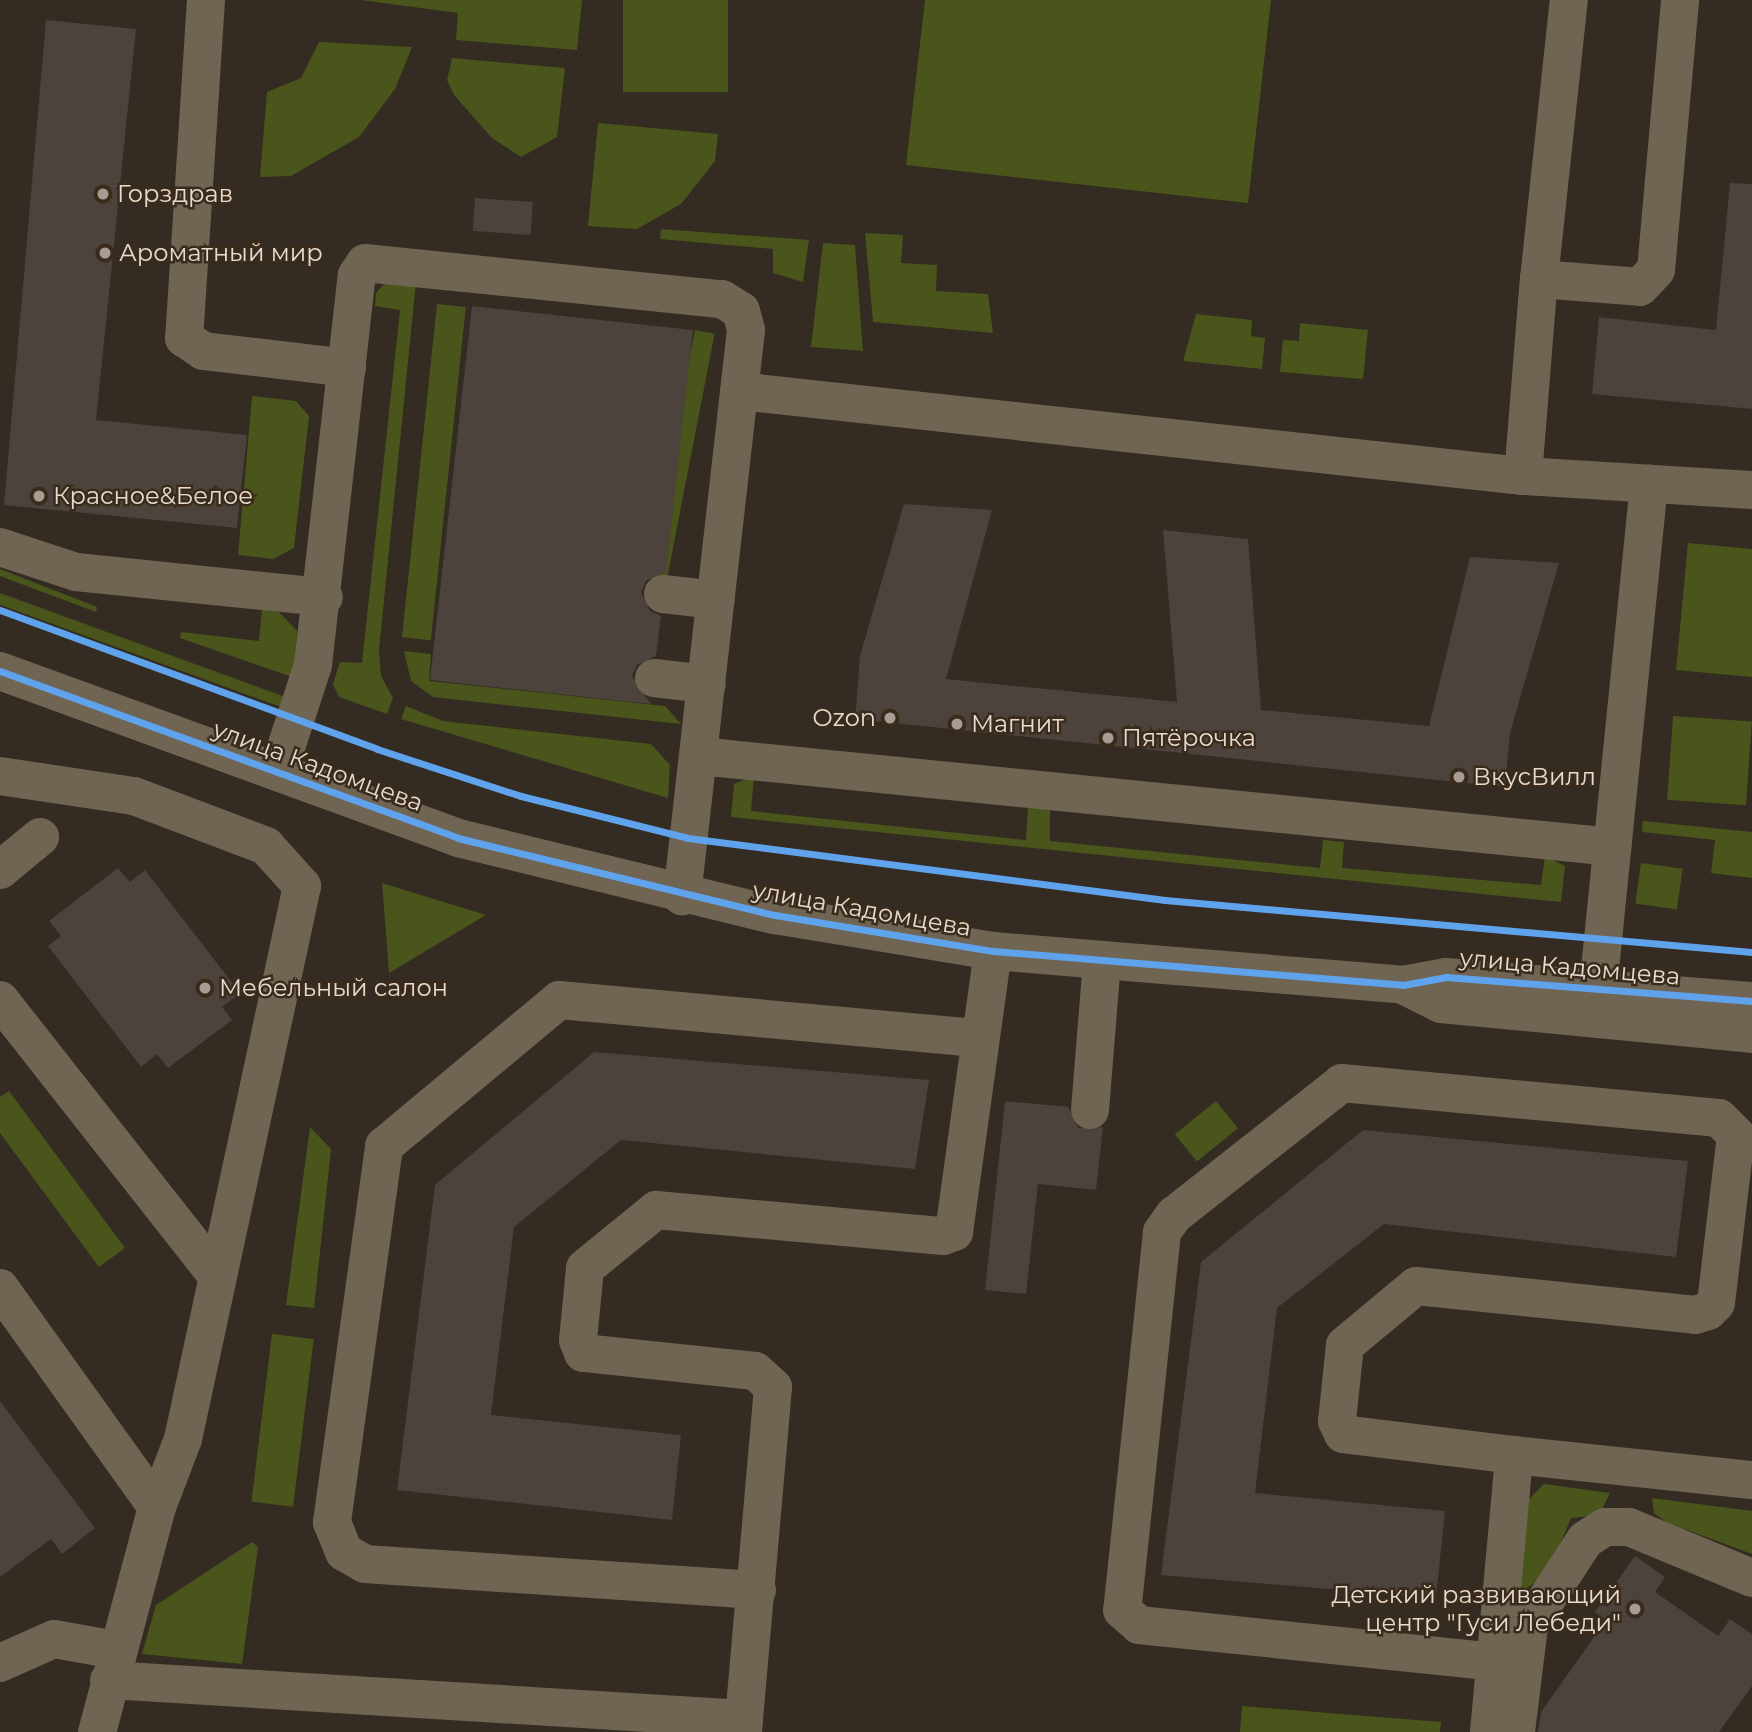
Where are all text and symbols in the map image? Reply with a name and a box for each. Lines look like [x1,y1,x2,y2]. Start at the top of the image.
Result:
place label: Горздрав [117,180,233,208]
marker: Горздрав [95,186,111,202]
place label: Ароматный мир [119,239,323,267]
marker: Ароматный мир [97,245,113,261]
place label: Красное&Белое [53,482,253,510]
marker: Красное&Белое [31,488,47,504]
place label: Ozon [813,704,876,732]
marker: Ozon [882,710,898,726]
place label: Магнит [971,710,1064,738]
street label: улица Кадомцева [209,715,427,817]
marker: Магнит [949,716,965,732]
place label: Пятёрочка [1122,724,1256,752]
marker: Пятёрочка [1100,730,1116,746]
place label: ВкусВилл [1473,763,1596,791]
marker: ВкусВилл [1451,769,1467,785]
street label: улица Кадомцева [751,876,973,942]
street label: улица Кадомцева [1458,943,1682,991]
place label: Мебельный салон [219,974,448,1002]
marker: Мебельный салон [197,980,213,996]
place label: Детский развивающий центр "Гуси Лебеди" [1332,1581,1621,1637]
marker: Детский развивающий центр "Гуси Лебеди" [1627,1601,1643,1617]

